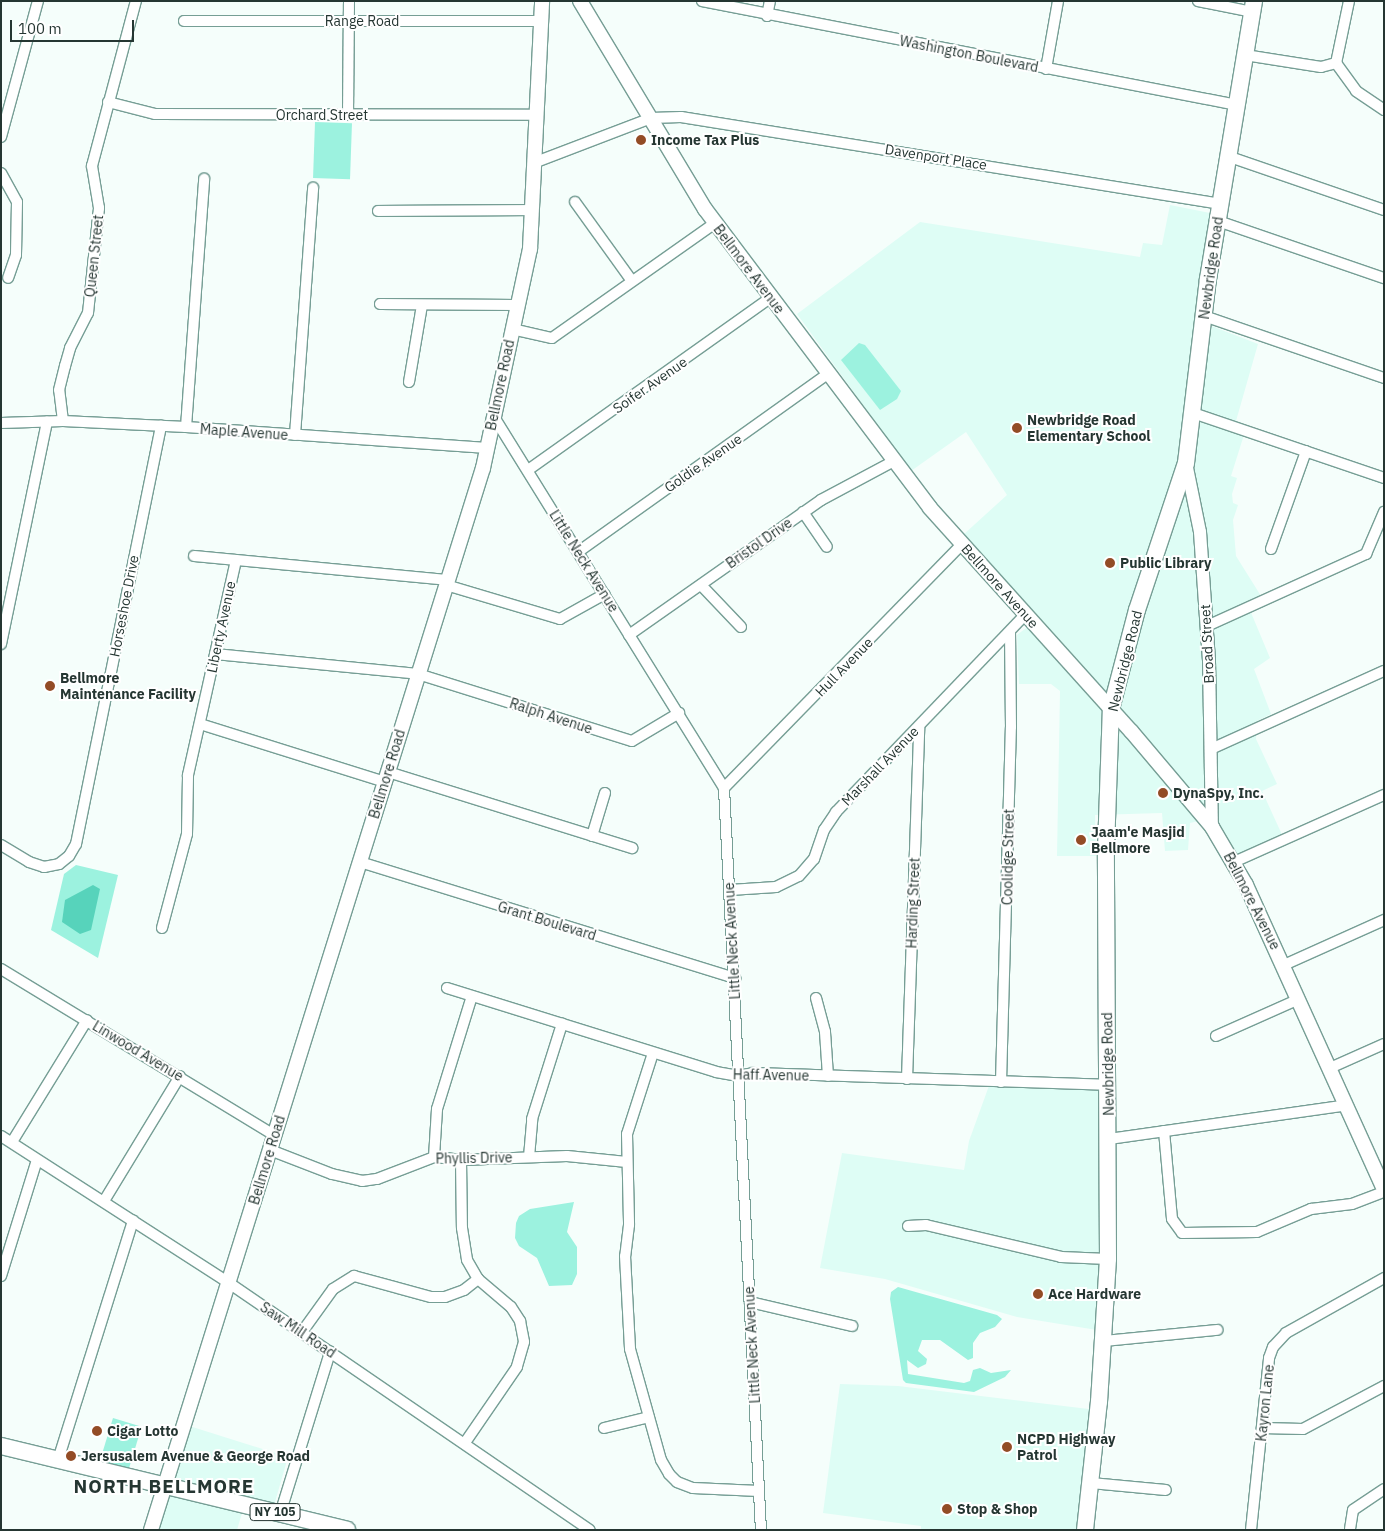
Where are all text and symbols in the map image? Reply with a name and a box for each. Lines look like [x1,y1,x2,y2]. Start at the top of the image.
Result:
scale bar [12,10,136,42]
street label: Range Road [325,13,399,29]
text: 100 m [18,19,62,38]
street label: Washington Boulevard [898,32,1040,76]
street label: Orchard Street [276,107,368,123]
place label: Income Tax Plus [651,132,759,148]
marker: Income Tax Plus [635,134,647,146]
street label: Davenport Place [884,141,988,173]
street label: Queen Street [81,214,107,298]
street label: Newbridge Road [1195,216,1227,320]
street label: Bellmore Avenue [710,221,788,317]
street label: Bellmore Road [482,338,518,432]
street label: Soifer Avenue [610,353,690,417]
place label: Newbridge Road Elementary School [1027,412,1151,444]
street label: Maple Avenue [199,421,289,443]
marker: Newbridge Road Elementary School [1011,422,1023,434]
street label: Goldie Avenue [661,430,745,496]
street label: Little Neck Avenue [546,507,622,615]
street label: Bristol Drive [723,514,795,572]
street label: Bellmore Avenue [958,541,1042,631]
street label: Horseshoe Drive [106,554,142,658]
place label: Public Library [1120,555,1211,571]
marker: Public Library [1104,557,1116,569]
street label: Liberty Avenue [203,580,239,674]
street label: Broad Street [1197,604,1217,684]
street label: Newbridge Road [1104,609,1146,713]
street label: Hull Avenue [812,634,876,700]
place label: Bellmore Maintenance Facility [60,670,196,702]
marker: Bellmore Maintenance Facility [44,680,56,692]
street label: Ralph Avenue [507,695,595,737]
street label: Marshall Avenue [838,723,922,809]
street label: Bellmore Road [365,727,409,821]
place label: DynaSpy, Inc. [1173,785,1264,801]
marker: DynaSpy, Inc. [1157,787,1169,799]
street label: Coolidge Street [999,809,1017,905]
place label: Jaam'e Masjid Bellmore [1091,824,1185,856]
marker: Jaam'e Masjid Bellmore [1075,834,1087,846]
street label: Bellmore Avenue [1220,849,1284,953]
street label: Harding Street [903,857,923,949]
street label: Little Neck Avenue [721,882,743,1000]
street label: Grant Boulevard [496,898,598,944]
street label: Newbridge Road [1099,1012,1117,1116]
street label: Linwood Avenue [90,1017,186,1085]
street label: Haff Avenue [733,1066,809,1084]
street label: Bellmore Road [245,1113,289,1207]
street label: Phyllis Drive [435,1149,513,1167]
street label: Little Neck Avenue [741,1286,763,1404]
place label: Ace Hardware [1048,1286,1141,1302]
marker: Ace Hardware [1032,1288,1044,1300]
street label: Saw Mill Road [257,1299,339,1361]
street label: Kayron Lane [1253,1364,1277,1442]
place label: Cigar Lotto [107,1423,178,1439]
marker: Cigar Lotto [91,1425,103,1437]
place label: NCPD Highway Patrol [1017,1431,1116,1464]
marker: NCPD Highway Patrol [1001,1441,1013,1453]
place label: Jersusalem Avenue & George Road [81,1448,310,1464]
marker: Jersusalem Avenue & George Road [65,1450,77,1462]
district label: NORTH BELLMORE [72,1476,256,1498]
place label: Stop & Shop [957,1501,1038,1517]
road number: NY 105 [249,1502,301,1521]
marker: Stop & Shop [941,1503,953,1515]

